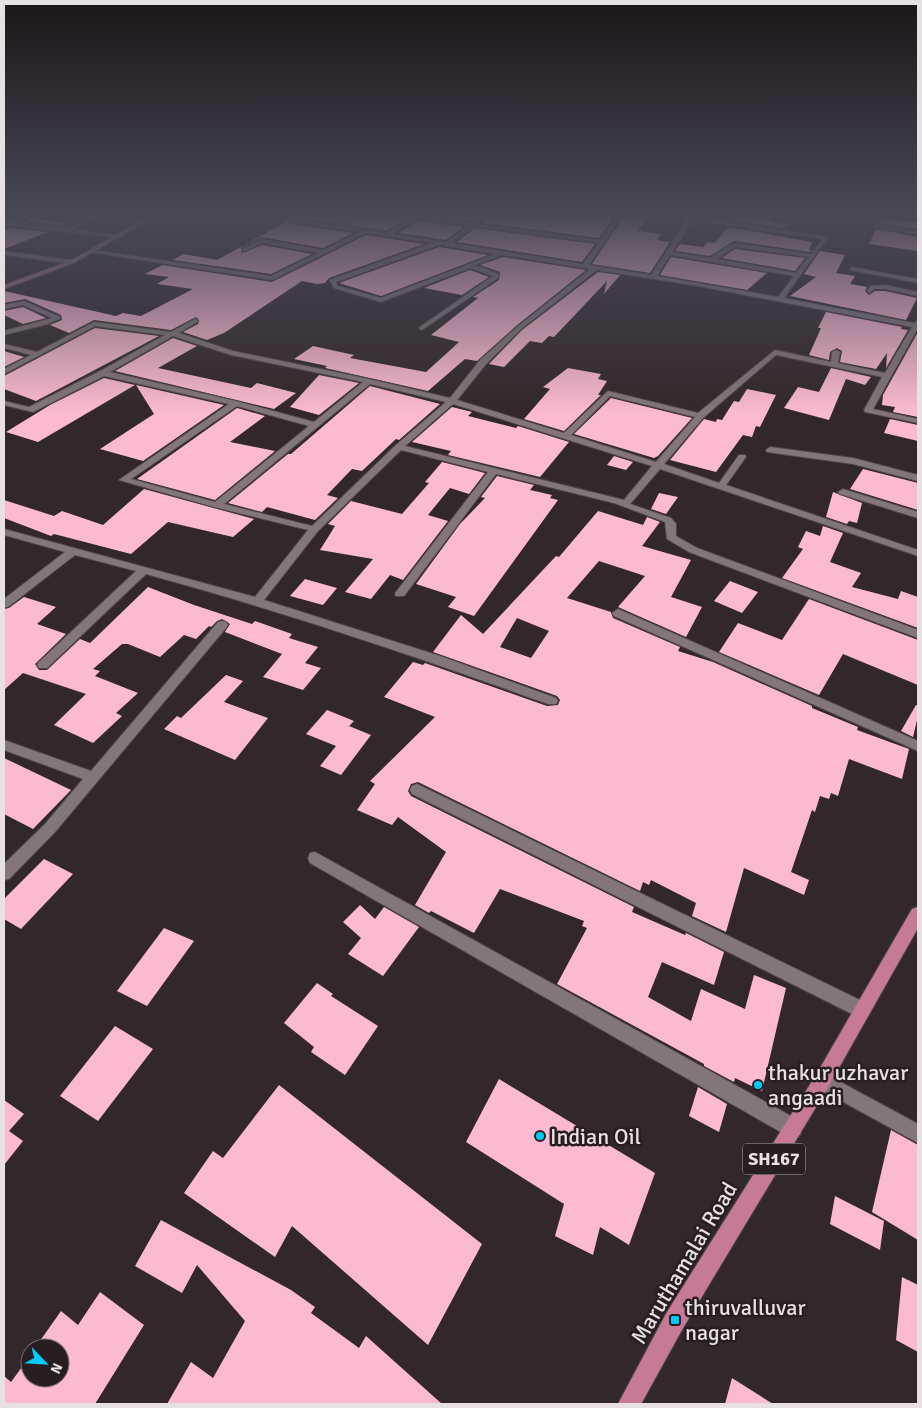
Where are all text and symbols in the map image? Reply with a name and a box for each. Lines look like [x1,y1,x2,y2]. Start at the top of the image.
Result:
place label: thakur uzhavar angaadi [768,1059,908,1111]
marker: thakur uzhavar angaadi [752,1079,764,1091]
place label: Indian Oil [550,1123,641,1150]
marker: Indian Oil [534,1130,546,1142]
road number: SH167 [743,1144,805,1174]
street label: Maruthamalai Road [625,1177,743,1349]
place label: thiruvalluvar nagar [685,1294,806,1346]
marker: thiruvalluvar nagar [669,1314,681,1326]
north arrow [20,1338,70,1388]
text: N [47,1360,66,1376]

